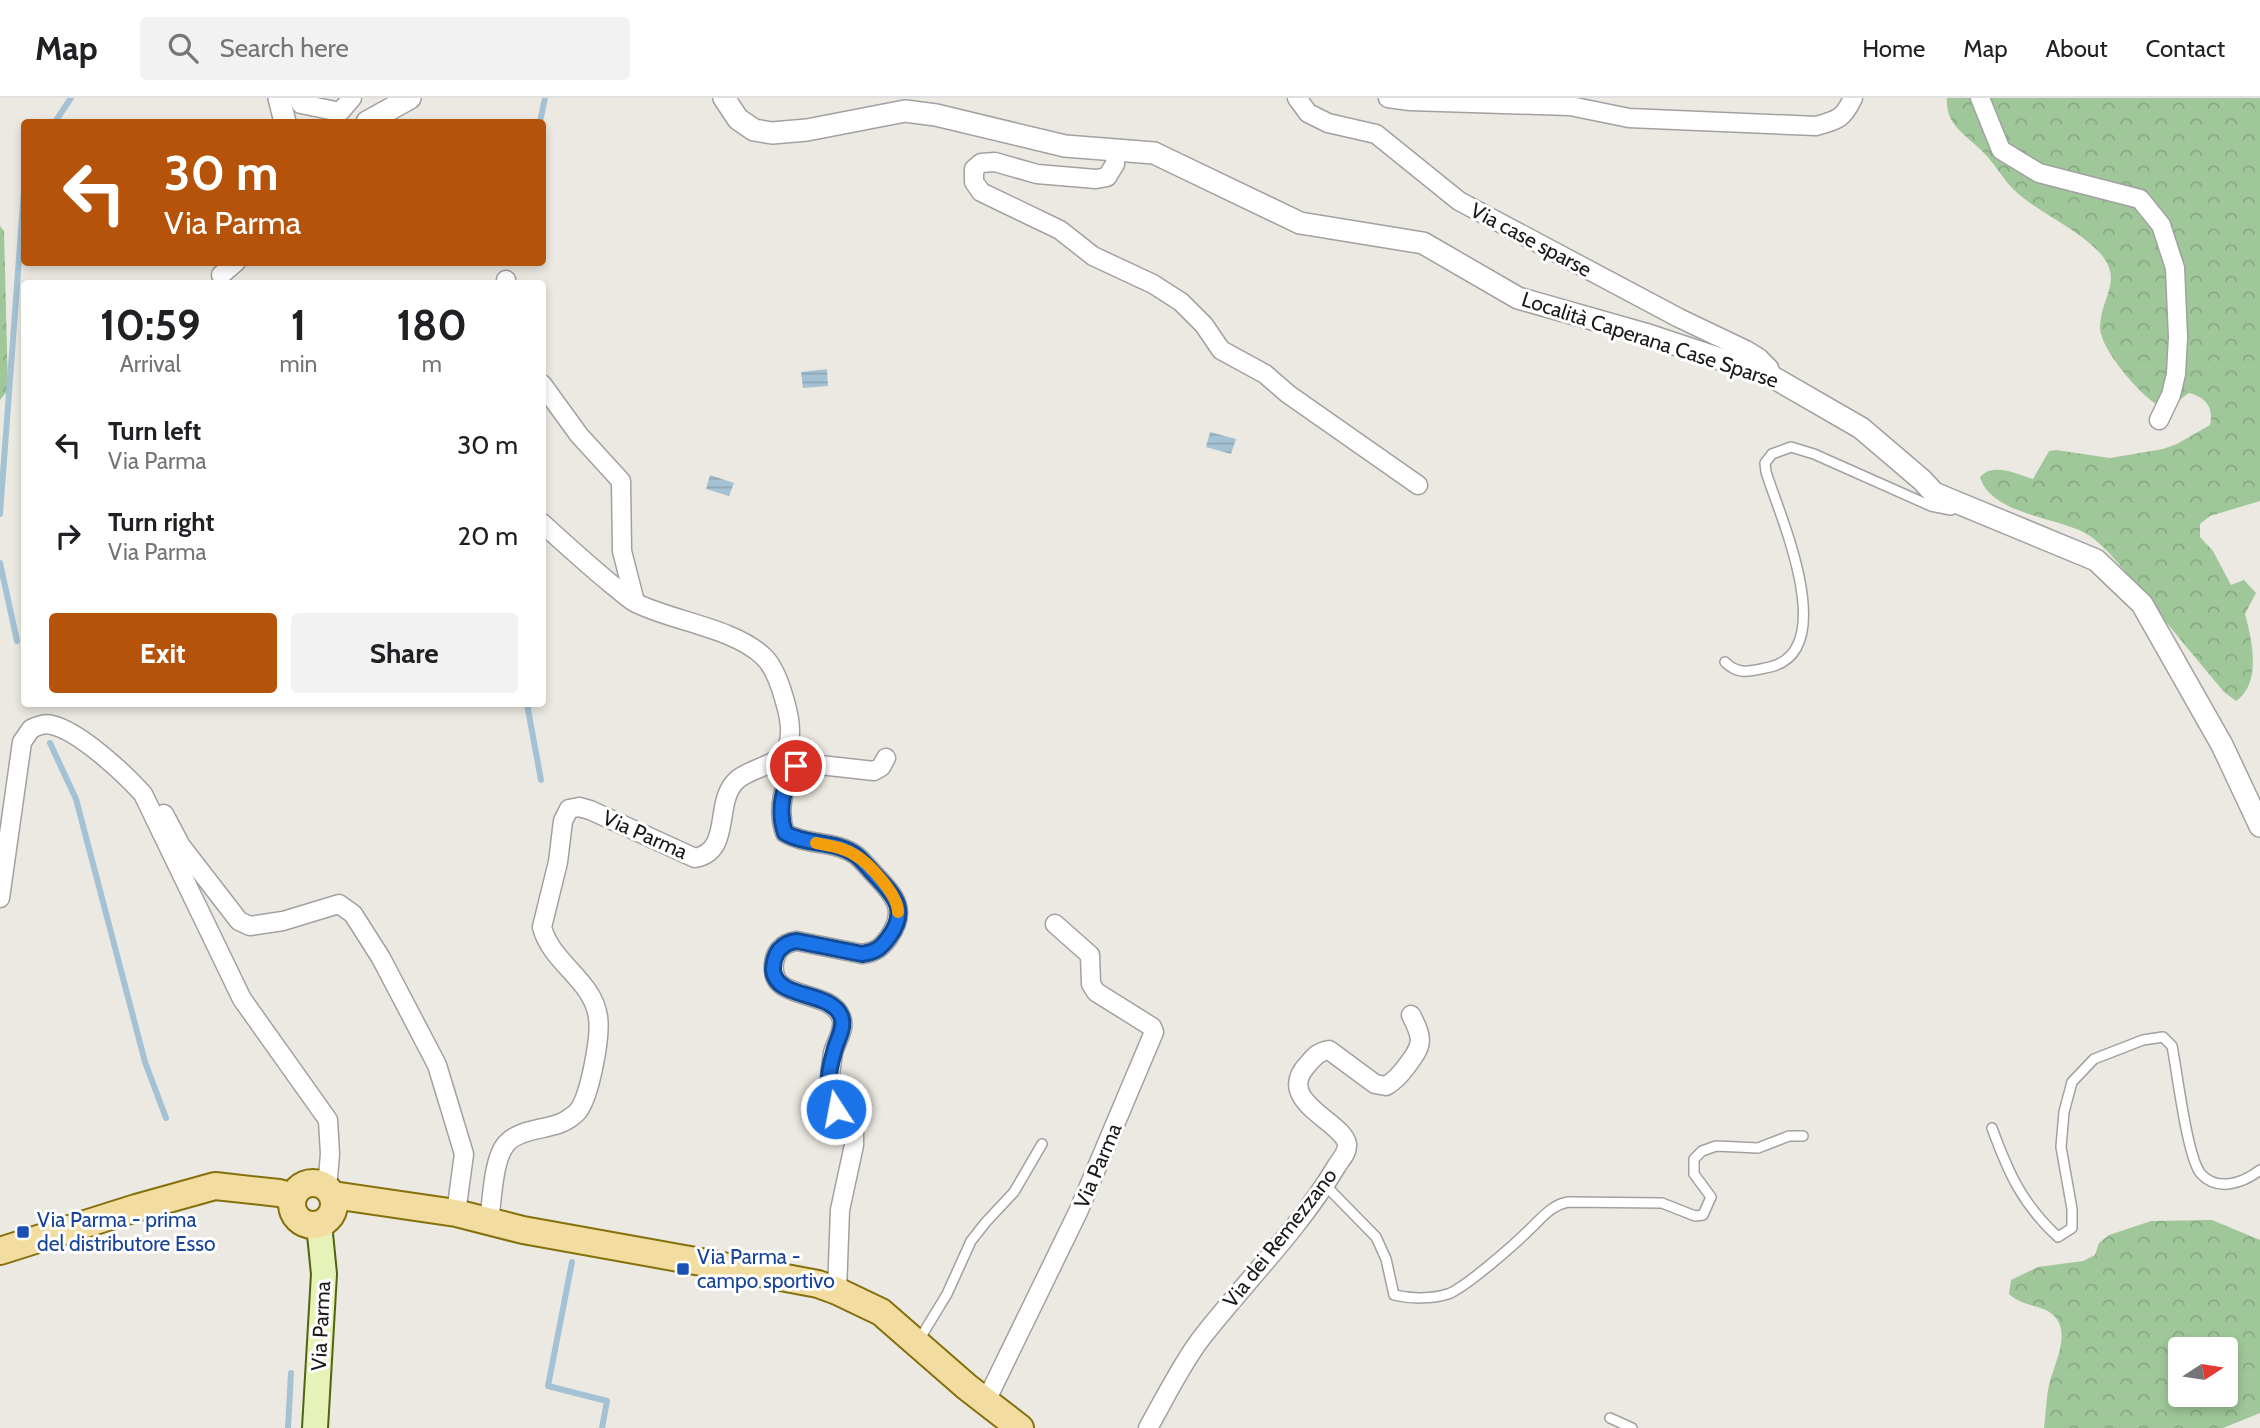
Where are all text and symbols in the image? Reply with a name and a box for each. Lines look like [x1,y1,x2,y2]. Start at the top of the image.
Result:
search box [140,17,630,80]
text: Map [35,28,98,68]
icon: search [164,29,202,67]
text: Search here [220,32,349,64]
text: Home [1862,34,1925,63]
text: Map [1963,34,2008,63]
text: About [2046,34,2108,63]
text: Contact [2146,34,2225,63]
text: 30 m [164,143,279,202]
icon: left [49,147,140,238]
street label: Via case sparse [1466,197,1596,282]
text: Via Parma [164,203,301,242]
street label: Località Caperana Case Sparse [1519,286,1782,393]
text: 10:59 [100,299,201,351]
text: 1 [291,299,306,351]
text: 180 [396,299,467,351]
text: Arrival [120,350,181,378]
text: min [280,350,317,378]
text: m [422,350,442,378]
text: Turn left [108,415,201,447]
icon: left [49,426,87,464]
text: 30 m [457,429,518,461]
text: Via Parma [108,447,207,475]
text: Turn right [108,506,214,538]
icon: right [49,517,87,555]
text: 20 m [458,520,518,552]
text: Via Parma [108,538,207,566]
button: Exit [49,613,277,693]
button: Share [291,613,518,693]
pin [766,736,826,796]
icon: arrive [777,747,815,785]
street label: Via Parma [599,805,691,864]
position arrow [799,1072,873,1146]
street label: Via Parma [1068,1120,1127,1212]
street label: Via dei Remezzano [1217,1163,1342,1312]
place label: Via Parma - prima del distributore Esso [37,1207,216,1256]
marker: Via Parma - prima del distributore Esso [15,1224,31,1240]
place label: Via Parma - campo sportivo [697,1244,835,1293]
marker: Via Parma - campo sportivo [675,1261,691,1277]
street label: Via Parma [306,1280,335,1372]
north arrow [2168,1337,2238,1407]
map controls [2168,1337,2238,1407]

